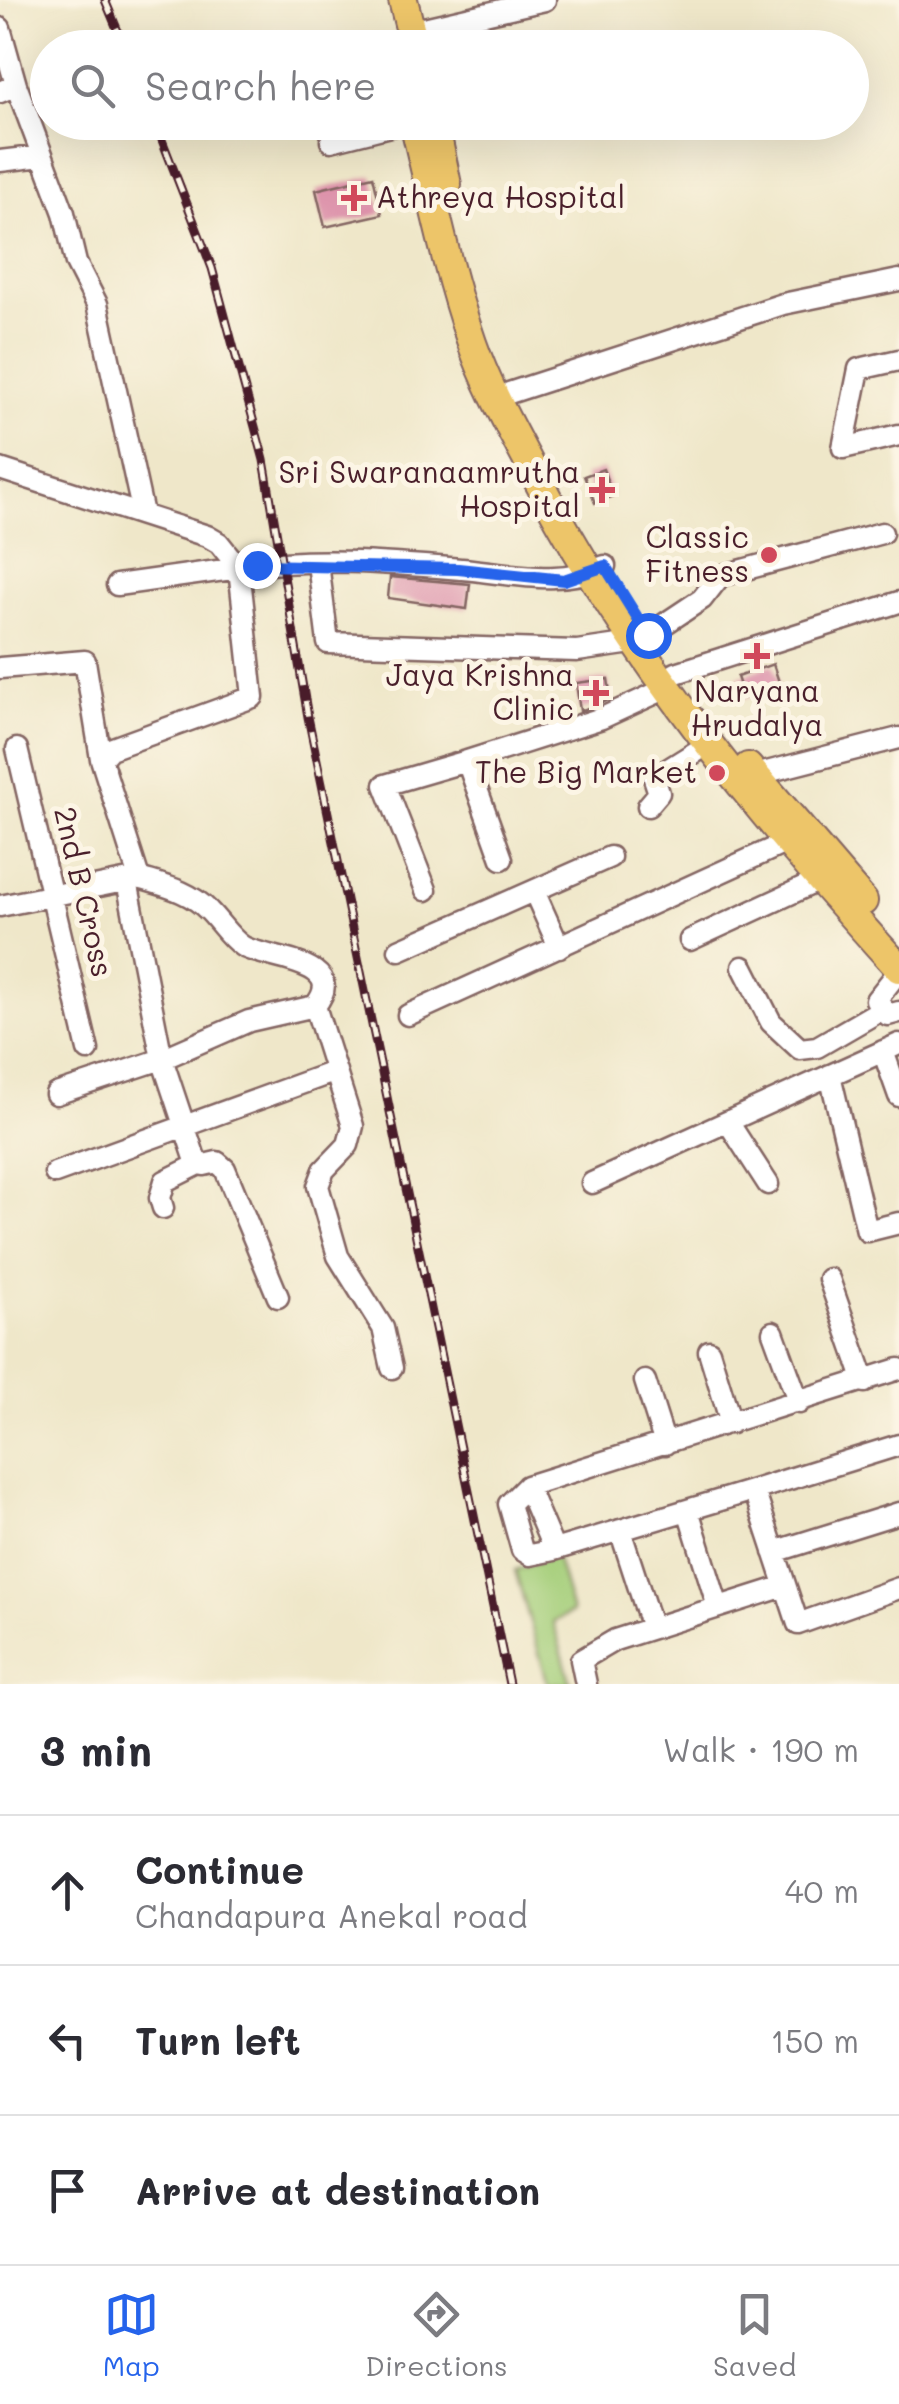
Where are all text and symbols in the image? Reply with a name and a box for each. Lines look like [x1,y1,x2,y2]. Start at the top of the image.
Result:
search box [30,30,869,140]
icon: search [65,58,120,113]
text: Search here [145,60,376,110]
place label: Athreya Hospital [376,176,625,216]
marker: Athreya Hospital [341,185,367,211]
place label: Sri Swaranaamrutha Hospital [278,451,580,525]
marker: Sri Swaranaamrutha Hospital [589,477,615,503]
place label: Classic Fitness [645,516,749,590]
route end [235,543,281,589]
marker: Classic Fitness [758,544,780,566]
route start [626,613,672,659]
marker: Naryana Hrudalya [744,643,770,669]
place label: Jaya Krishna Clinic [386,654,574,728]
place label: Naryana Hrudalya [691,670,823,744]
marker: Jaya Krishna Clinic [583,680,609,706]
place label: The Big Market [475,751,697,791]
marker: The Big Market [706,762,728,784]
street label: 2nd B Cross [46,802,124,981]
text: 3 min [40,1722,152,1777]
text: Walk · 190 m [663,1728,859,1770]
text: Continue [135,1844,304,1894]
icon: ahead [40,1863,95,1918]
text: 40 m [785,1869,859,1911]
text: Chandapura Anekal road [135,1894,527,1936]
icon: left [40,2013,95,2068]
text: Turn left [135,2015,301,2065]
text: 150 m [771,2019,859,2061]
icon: arrive [40,2163,95,2218]
text: Arrive at destination [135,2165,540,2215]
tab: Map [103,2287,160,2383]
tab: Directions [365,2287,508,2383]
tab: Saved [713,2287,796,2383]

